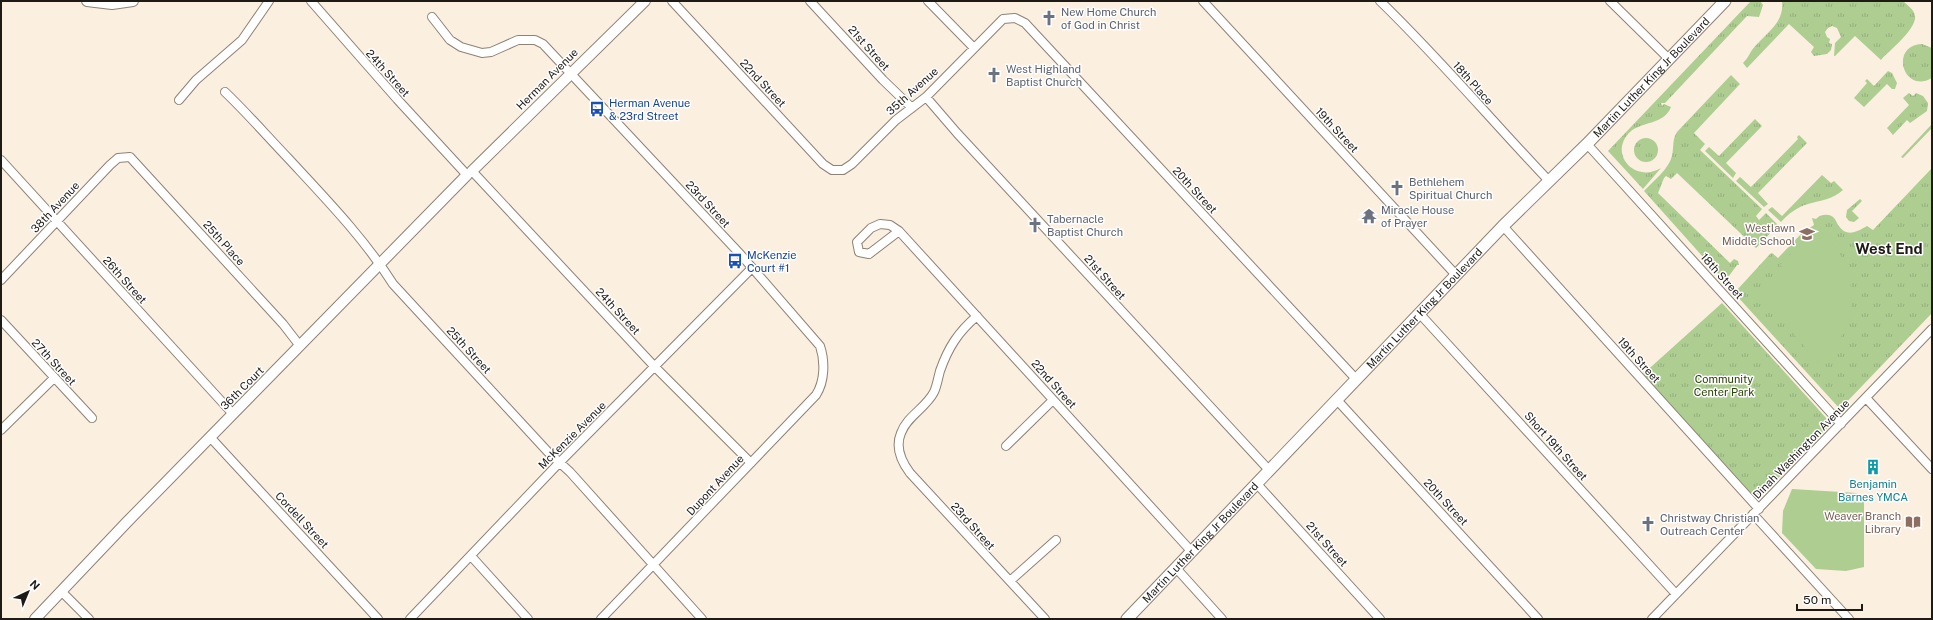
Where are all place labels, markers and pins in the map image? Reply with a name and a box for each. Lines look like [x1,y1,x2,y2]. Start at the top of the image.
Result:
place label: New Home Church of God in Christ [1061,6,1156,31]
church icon: New Home Church of God in Christ [1040,9,1058,27]
place label: West Highland Baptist Church [1006,63,1082,88]
church icon: West Highland Baptist Church [985,66,1003,84]
place label: Herman Avenue & 23rd Street [609,97,690,122]
bus stop icon: Herman Avenue & 23rd Street [588,100,606,118]
place label: Bethlehem Spiritual Church [1409,176,1492,201]
church icon: Bethlehem Spiritual Church [1388,179,1406,197]
place label: Miracle House of Prayer [1381,204,1454,229]
temple icon: Miracle House of Prayer [1360,207,1378,225]
place label: Tabernacle Baptist Church [1047,213,1123,238]
church icon: Tabernacle Baptist Church [1026,216,1044,234]
place label: Westlawn Middle School [1722,222,1795,247]
school or university icon: Westlawn Middle School [1798,225,1816,243]
place label: McKenzie Court #1 [747,249,797,274]
bus stop icon: McKenzie Court #1 [726,252,744,270]
building icon: Benjamin Barnes YMCA [1864,458,1882,476]
place label: Benjamin Barnes YMCA [1838,478,1908,503]
place label: Weaver Branch Library [1824,510,1901,535]
place label: Christway Christian Outreach Center [1660,512,1759,537]
library icon: Weaver Branch Library [1904,513,1922,531]
church icon: Christway Christian Outreach Center [1639,515,1657,533]

